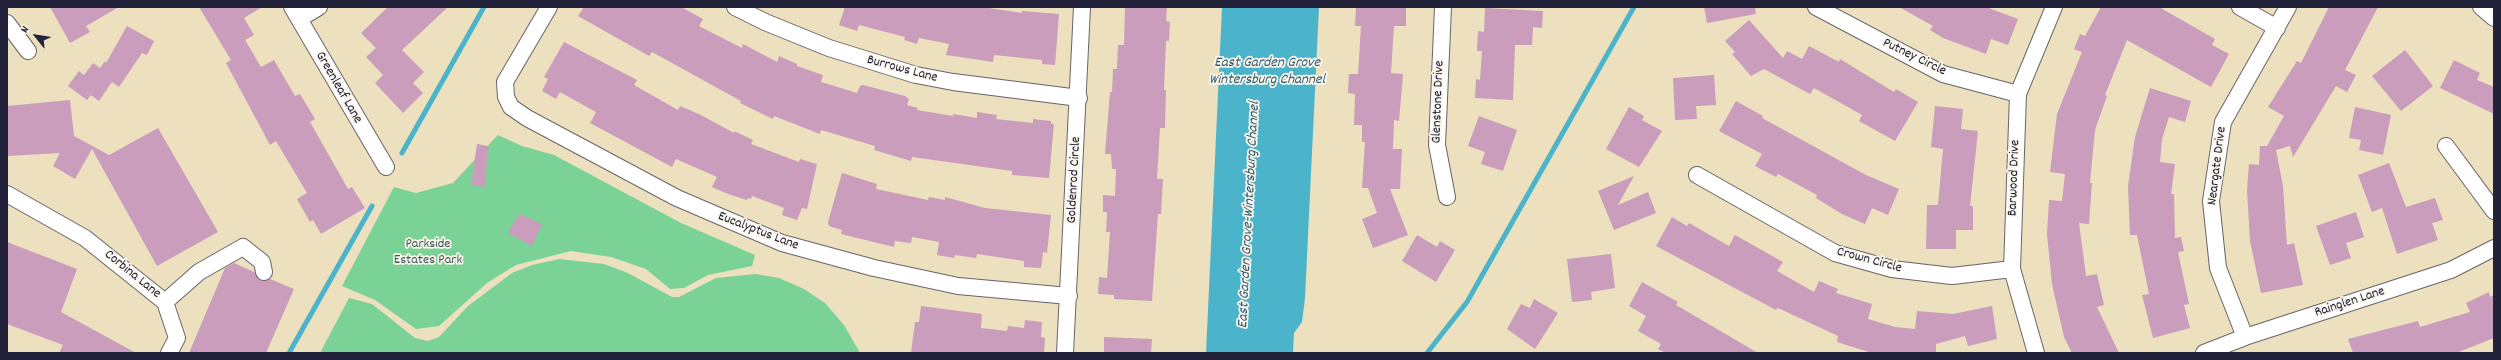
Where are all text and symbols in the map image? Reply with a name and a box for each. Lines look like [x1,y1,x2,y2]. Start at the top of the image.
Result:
north arrow [16,16,56,56]
text: N [17,24,34,36]
street label: Putney Circle [1879,35,1949,81]
street label: Greenleaf Lane [311,49,365,127]
street label: Burrows Lane [865,53,939,87]
water label: East Garden Grove Wintersburg Channel [1209,55,1325,90]
street label: Glenstone Drive [1429,60,1449,144]
water label: East Garden Grove-Wintersburg Channel [1235,101,1265,329]
street label: Neargate Drive [2205,126,2231,206]
street label: Goldenrod Circle [1064,136,1086,224]
street label: Barwood Drive [2005,139,2025,217]
street label: Eucalyptus Lane [715,209,801,255]
park label: Parkside Estates Park [394,237,462,270]
street label: Crown Circle [1835,244,1903,278]
street label: Corbina Lane [100,247,164,303]
street label: Rainglen Lane [2313,284,2387,322]

